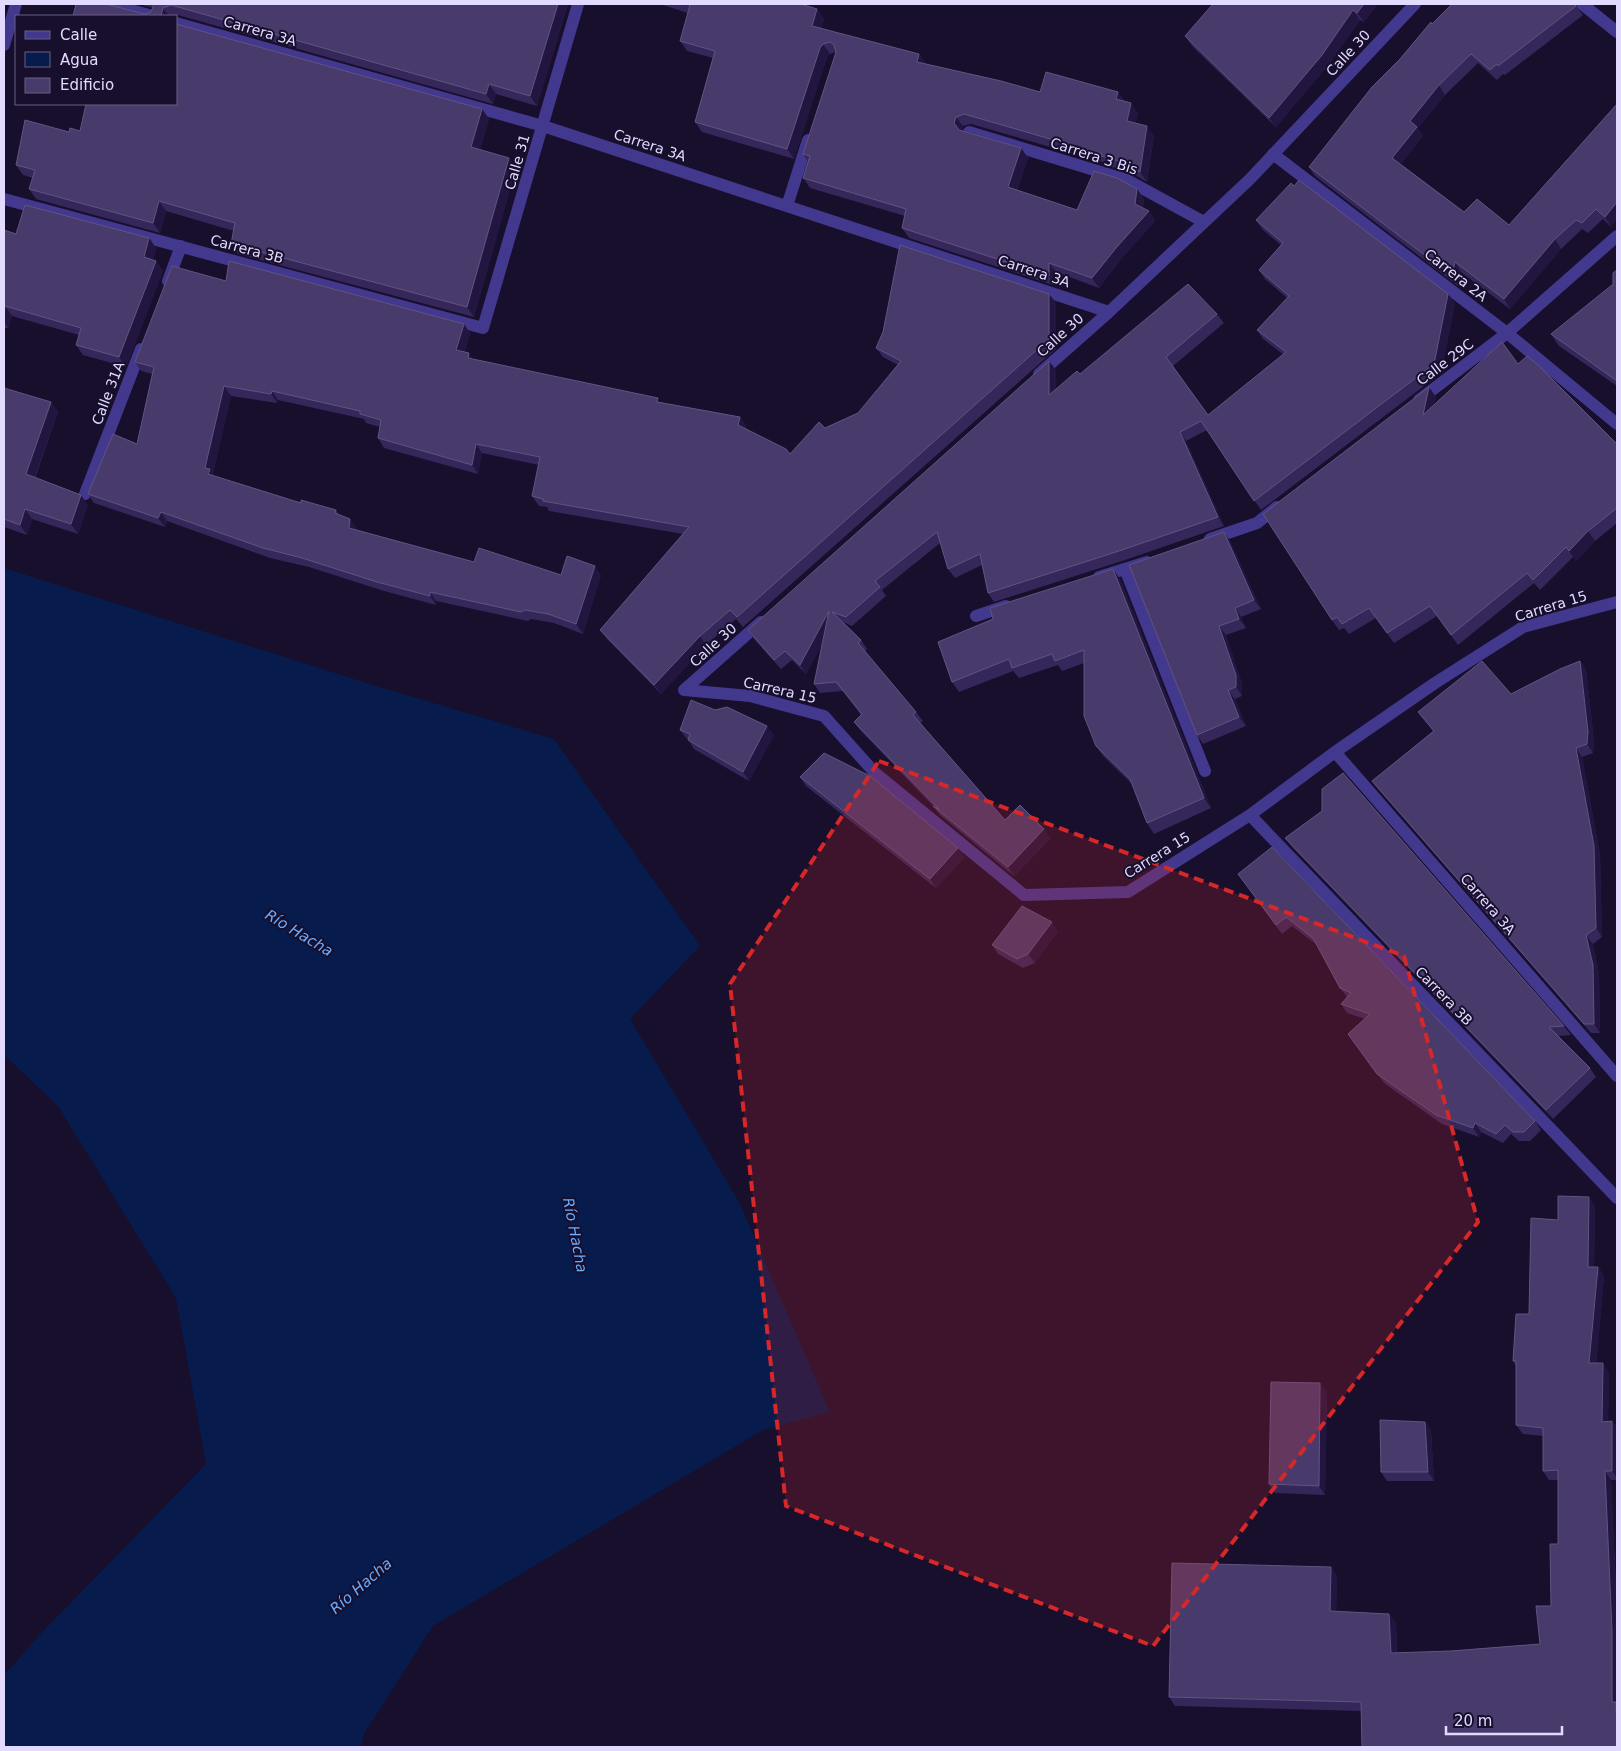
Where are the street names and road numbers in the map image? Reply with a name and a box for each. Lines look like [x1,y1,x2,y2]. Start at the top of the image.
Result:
street label: Carrera 3A [222,13,299,49]
street label: Calle 30 [1323,27,1373,79]
street label: Carrera 3A [612,126,689,164]
street label: Calle 31 [501,132,533,192]
street label: Carrera 3 Bis [1048,134,1140,178]
street label: Carrera 3B [209,232,285,266]
street label: Carrera 2A [1421,246,1491,305]
street label: Carrera 3A [996,252,1073,290]
street label: Calle 30 [1033,310,1087,360]
street label: Calle 29C [1414,335,1477,388]
street label: Calle 31A [89,359,128,427]
street label: Carrera 15 [1513,587,1589,625]
street label: Calle 30 [686,620,740,670]
street label: Carrera 15 [742,674,818,706]
street label: Carrera 15 [1121,828,1193,882]
street label: Carrera 3A [1457,870,1519,938]
street label: Carrera 3B [1412,963,1476,1029]

